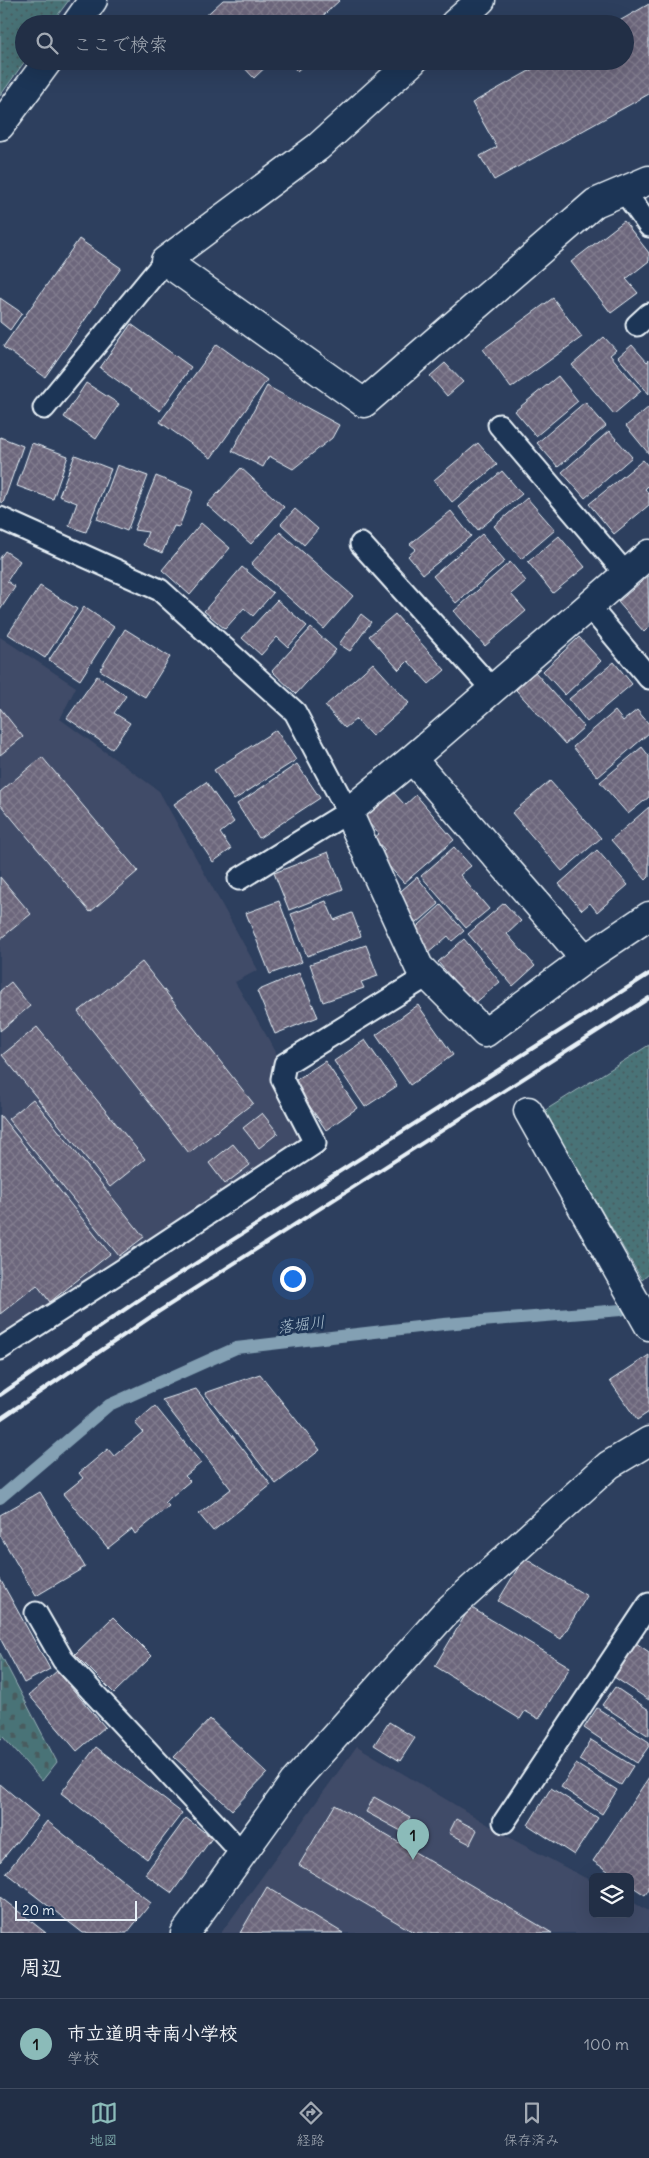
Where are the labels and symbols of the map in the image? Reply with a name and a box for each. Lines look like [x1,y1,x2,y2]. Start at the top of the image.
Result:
your location [280,1266,306,1292]
water label: 落堀川 [276,1311,326,1337]
pin: 1 [397,1819,429,1860]
scale bar [15,1898,138,1921]

